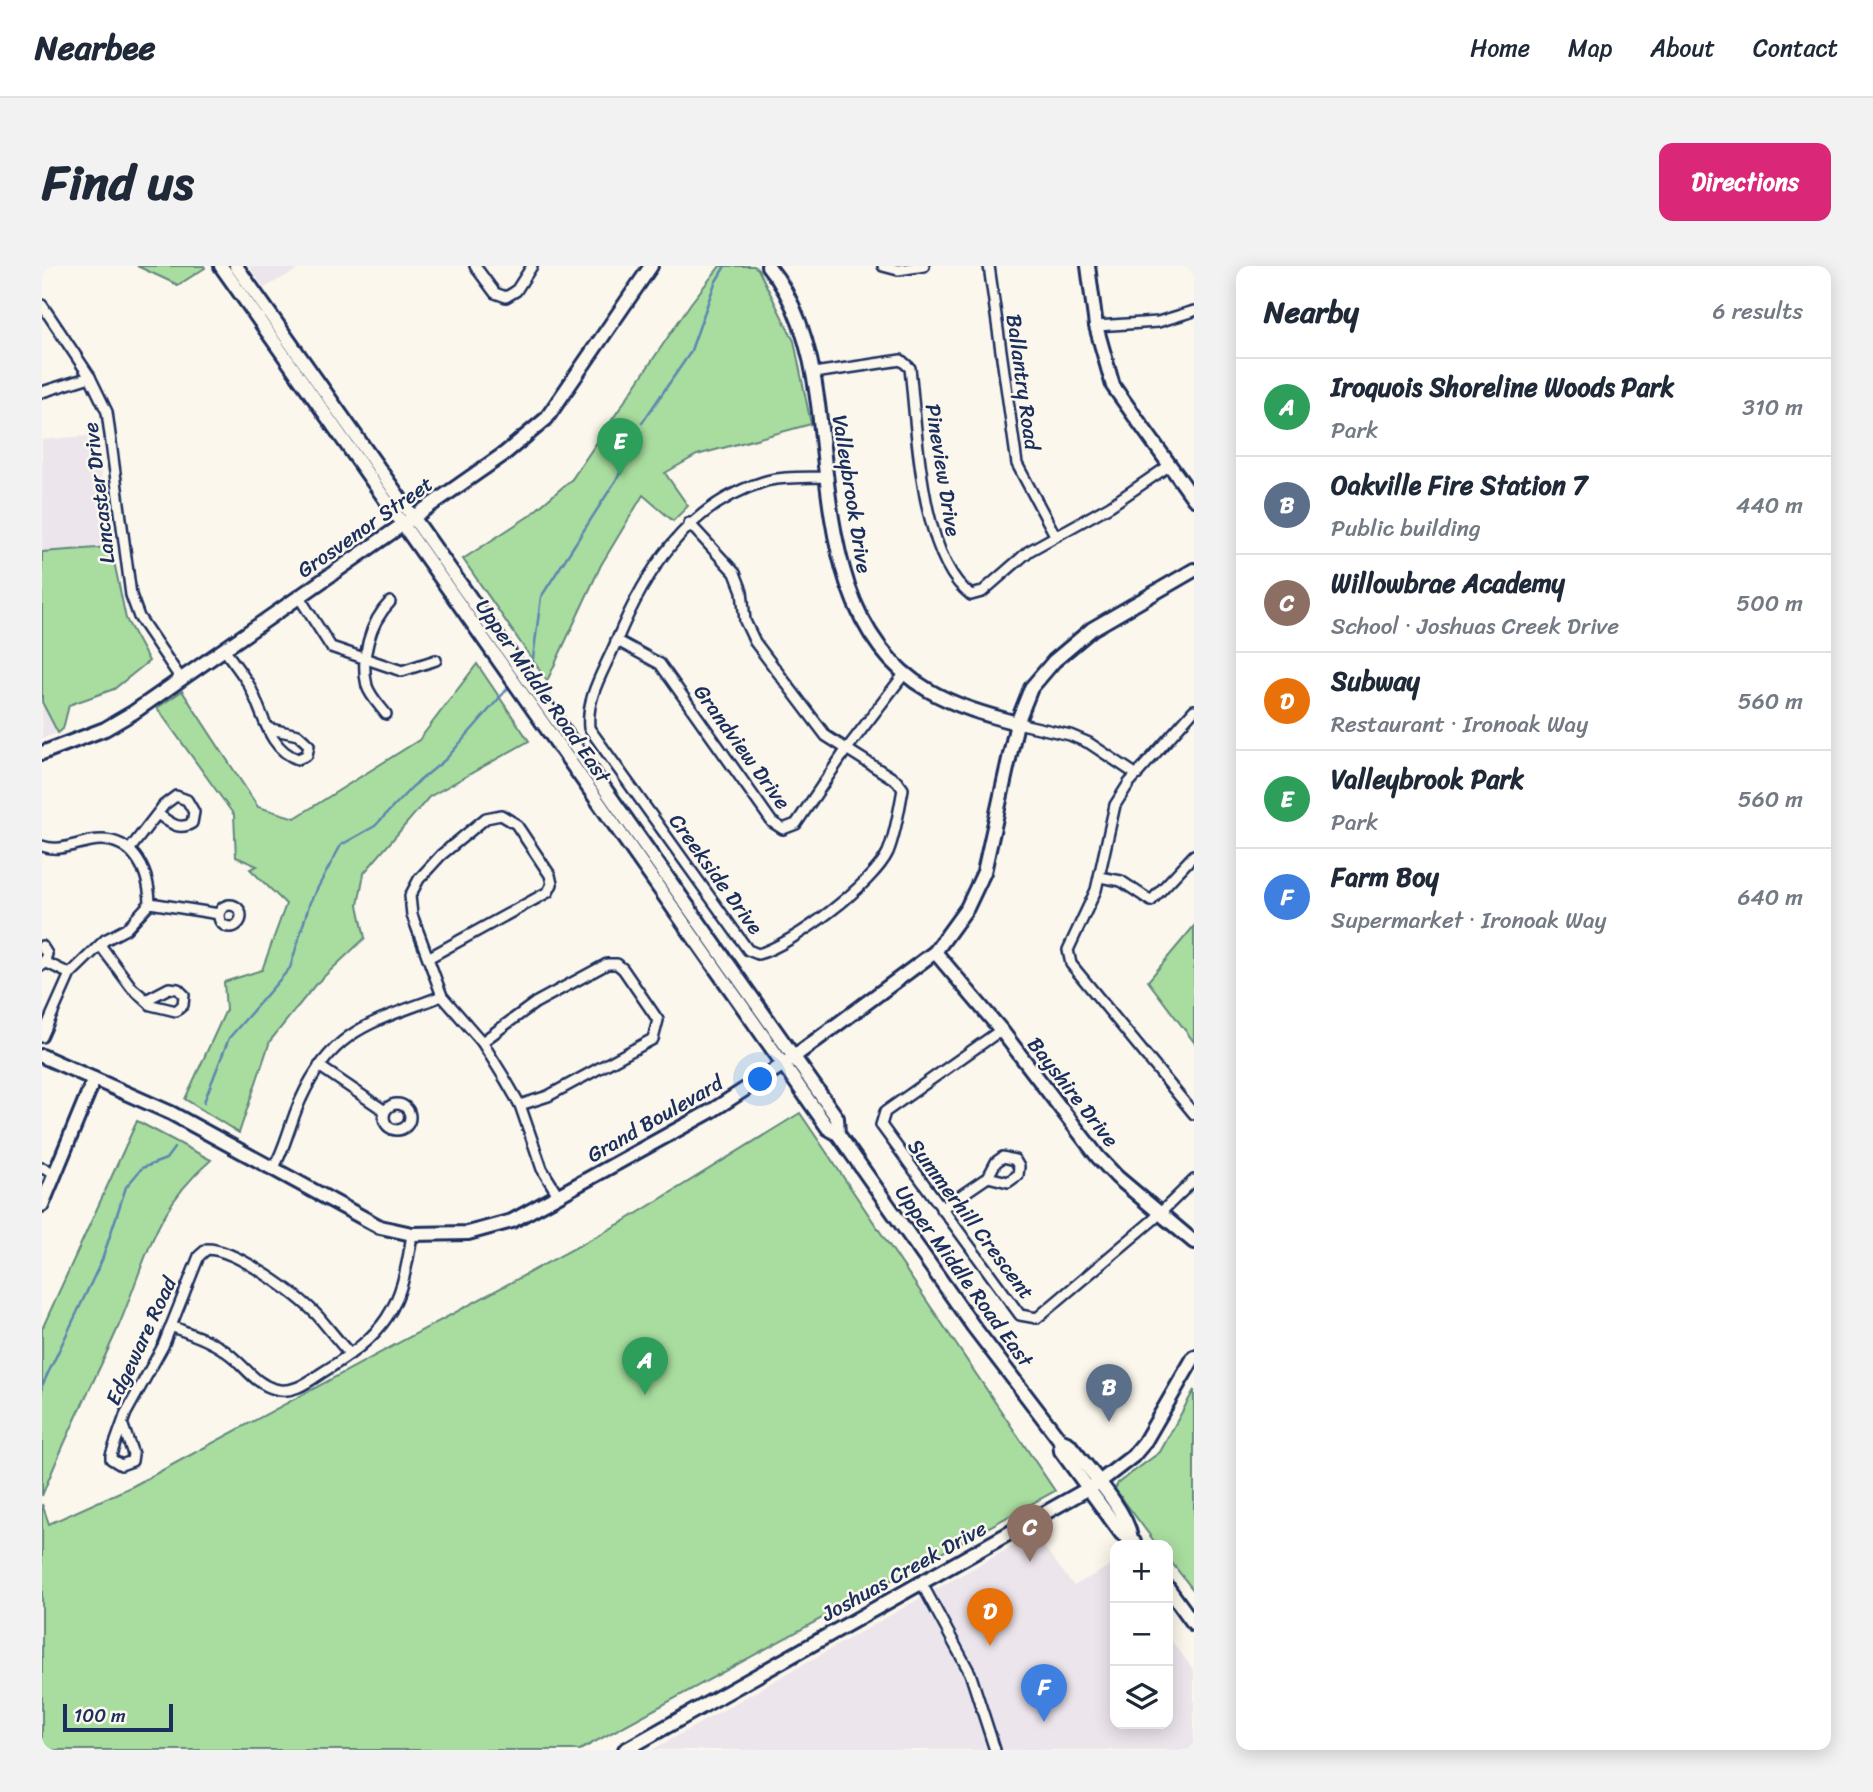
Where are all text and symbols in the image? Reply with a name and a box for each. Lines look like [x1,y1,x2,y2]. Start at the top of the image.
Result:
text: Nearbee [35,19,155,77]
text: Home [1470,27,1530,69]
text: Map [1568,27,1612,69]
text: About [1650,27,1715,69]
text: Contact [1753,27,1838,69]
text: Find us [42,139,194,226]
button: Directions [1659,143,1831,221]
text: Nearby [1264,285,1359,339]
text: 6 results [1713,291,1803,332]
street label: Ballantry Road [995,312,1052,454]
text: Iroquois Shoreline Woods Park [1331,364,1674,410]
text: A [1279,387,1295,428]
text: 310 m [1742,387,1803,428]
street label: Pineview Drive [914,401,972,539]
text: Park [1331,410,1378,451]
street label: Valleybrook Drive [821,412,883,576]
pin: E [597,418,643,476]
street label: Lancaster Drive [71,420,127,566]
text: Oakville Fire Station 7 [1331,462,1587,508]
street label: Grosvenor Street [289,466,441,588]
text: B [1280,485,1294,526]
text: 440 m [1736,485,1803,526]
text: Public building [1331,508,1481,549]
text: Willowbrae Academy [1331,560,1565,606]
text: C [1280,583,1294,624]
text: 500 m [1736,583,1803,624]
street label: Upper Middle Road East [465,591,622,793]
text: School · Joshuas Creek Drive [1331,606,1619,647]
text: Subway [1331,658,1420,704]
street label: Grandview Drive [683,676,801,818]
text: D [1280,681,1294,722]
text: 560 m [1738,681,1803,722]
text: Restaurant · Ironoak Way [1331,704,1588,745]
text: Valleybrook Park [1331,756,1524,802]
text: E [1281,779,1293,820]
text: 560 m [1738,779,1803,820]
text: Park [1331,802,1378,843]
street label: Creekside Drive [659,805,773,943]
text: Farm Boy [1331,854,1439,900]
text: F [1281,877,1293,918]
text: 640 m [1737,877,1803,918]
text: Supermarket · Ironoak Way [1331,900,1607,941]
street label: Bayshire Drive [1017,1028,1129,1156]
your location [743,1062,777,1096]
street label: Grand Boulevard [580,1064,732,1174]
street label: Summerhill Crescent [897,1130,1045,1308]
street label: Upper Middle Road East [884,1176,1044,1377]
street label: Edgeware Road [95,1269,188,1412]
pin: A [622,1337,668,1395]
pin: B [1086,1364,1132,1422]
pin: C [1007,1504,1053,1562]
street label: Joshuas Creek Drive [817,1515,991,1627]
map controls [1110,1540,1173,1729]
button: + [1110,1540,1173,1603]
pin: D [967,1588,1013,1646]
button: − [1110,1603,1173,1666]
pin: F [1021,1664,1067,1722]
button: layers [1110,1666,1173,1729]
text: 100 m [74,1699,126,1732]
scale bar [63,1701,173,1733]

